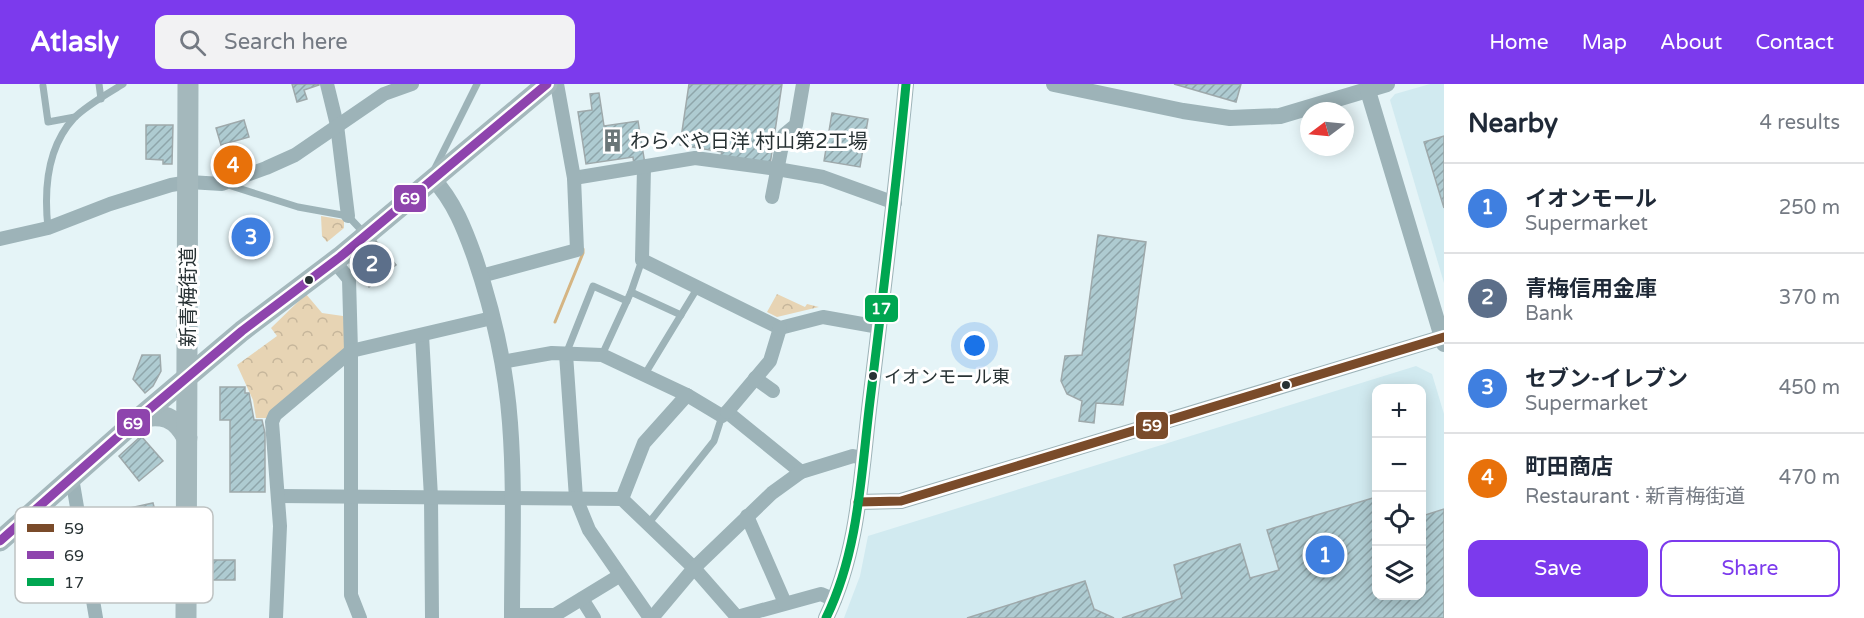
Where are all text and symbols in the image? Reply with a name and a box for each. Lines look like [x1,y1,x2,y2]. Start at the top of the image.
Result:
search box [155,15,575,69]
text: Atlasly [30,25,119,59]
icon: search [176,26,209,59]
text: Search here [224,29,348,55]
text: Home [1489,30,1549,55]
text: Map [1582,30,1627,55]
text: About [1660,30,1722,55]
text: Contact [1755,30,1834,55]
north arrow [1300,102,1354,156]
text: Nearby [1468,108,1558,139]
text: 4 results [1760,111,1840,135]
building icon: わらべや日洋 村山第2工場 [599,128,625,154]
place label: わらべや日洋 村山第2工場 [630,130,868,154]
pin: 4 [214,142,252,188]
line badge: 69 [393,184,427,213]
text: イオンモール [1525,186,1657,212]
text: 69 [400,189,420,209]
text: 1 [1481,196,1494,220]
text: 250 m [1779,196,1840,220]
text: Supermarket [1525,212,1648,236]
pin: 3 [232,214,270,260]
pin: 2 [352,242,392,286]
street label: 新青梅街道 [177,247,201,347]
unlabelled marker [303,274,315,286]
text: 青梅信用金庫 [1525,276,1657,302]
text: 2 [1481,286,1494,310]
text: 370 m [1779,286,1840,310]
line badge: 17 [864,294,899,323]
text: 17 [871,299,891,319]
text: Bank [1525,302,1573,326]
your location [960,331,989,360]
place label: イオンモール東 [884,366,1010,388]
text: セブン-イレブン [1525,366,1688,392]
marker: イオンモール東 [867,370,879,382]
text: 3 [1481,376,1494,400]
text: 450 m [1779,376,1840,400]
unlabelled marker [1280,379,1292,391]
map controls [1372,384,1426,600]
button: + [1372,384,1426,438]
text: Supermarket [1525,392,1648,416]
line badge: 69 [116,408,151,437]
line badge: 59 [1135,411,1169,440]
text: 69 [123,414,143,434]
text: 59 [1142,416,1162,436]
button: − [1372,438,1426,492]
text: 町田商店 [1525,454,1613,480]
text: 4 [1481,466,1494,490]
text: 470 m [1779,466,1840,490]
text: Restaurant · 新青梅街道 [1525,485,1745,509]
button: locate [1372,492,1426,546]
legend [15,507,213,603]
text: 59 [64,519,84,539]
pin: 1 [1306,532,1344,578]
button: Save [1468,540,1648,597]
button: Share [1660,540,1840,597]
text: 69 [64,546,84,566]
button: layers [1372,546,1426,600]
text: 17 [64,573,84,593]

